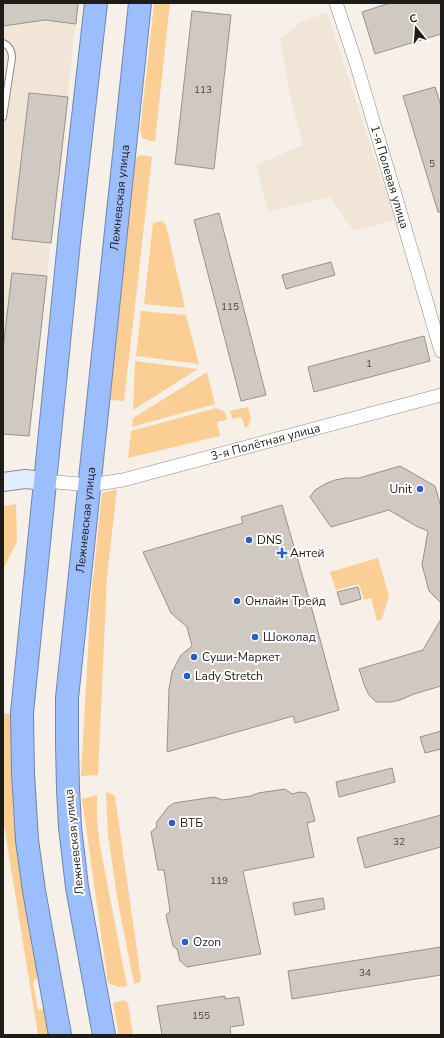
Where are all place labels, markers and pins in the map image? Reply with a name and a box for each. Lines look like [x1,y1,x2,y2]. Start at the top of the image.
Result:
place label: Unit [389,481,413,497]
marker: Unit [415,484,425,494]
place label: DNS [257,532,282,548]
marker: DNS [244,535,254,545]
place label: Антей [290,545,325,561]
marker: Антей [277,548,287,558]
place label: Онлайн Трейд [245,593,326,609]
marker: Онлайн Трейд [232,596,242,606]
place label: Шоколад [263,629,316,645]
marker: Шоколад [250,632,260,642]
place label: Суши-Маркет [202,649,281,665]
marker: Суши-Маркет [189,652,199,662]
place label: Lady Stretch [195,668,263,684]
marker: Lady Stretch [182,671,192,681]
place label: ВТБ [180,815,203,831]
marker: ВТБ [167,818,177,828]
place label: Ozon [193,934,221,950]
marker: Ozon [180,937,190,947]

